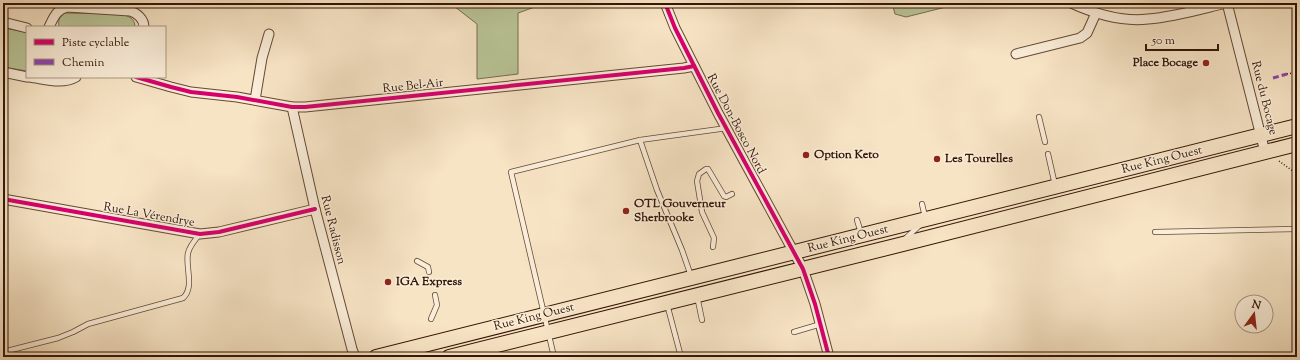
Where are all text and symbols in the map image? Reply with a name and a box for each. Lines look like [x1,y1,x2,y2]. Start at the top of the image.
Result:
legend [26,26,166,78]
scale bar [1146,26,1218,52]
text: 50 m [1151,32,1175,50]
text: Piste cyclable [62,34,130,52]
text: Chemin [62,54,105,72]
place label: Place Bocage [1132,54,1198,72]
marker: Place Bocage [1201,58,1211,68]
street label: Rue du Bocage [1246,59,1282,137]
street label: Rue Don-Bosco Nord [702,71,770,177]
street label: Rue Bel-Air [382,74,445,98]
street label: Rue King Ouest [1120,141,1204,179]
place label: Option Keto [814,146,879,164]
marker: Option Keto [801,150,811,160]
place label: Les Tourelles [944,150,1013,168]
marker: Les Tourelles [932,154,942,164]
street label: Rue Radisson [316,194,350,266]
place label: OTL Gouverneur Sherbrooke [634,195,726,227]
street label: Rue La Vérendrye [102,198,196,232]
marker: OTL Gouverneur Sherbrooke [621,206,631,216]
street label: Rue King Ouest [806,220,890,258]
place label: IGA Express [395,273,462,291]
marker: IGA Express [383,277,393,287]
north arrow [1234,294,1274,334]
text: N [1249,296,1263,314]
street label: Rue King Ouest [492,298,576,336]

